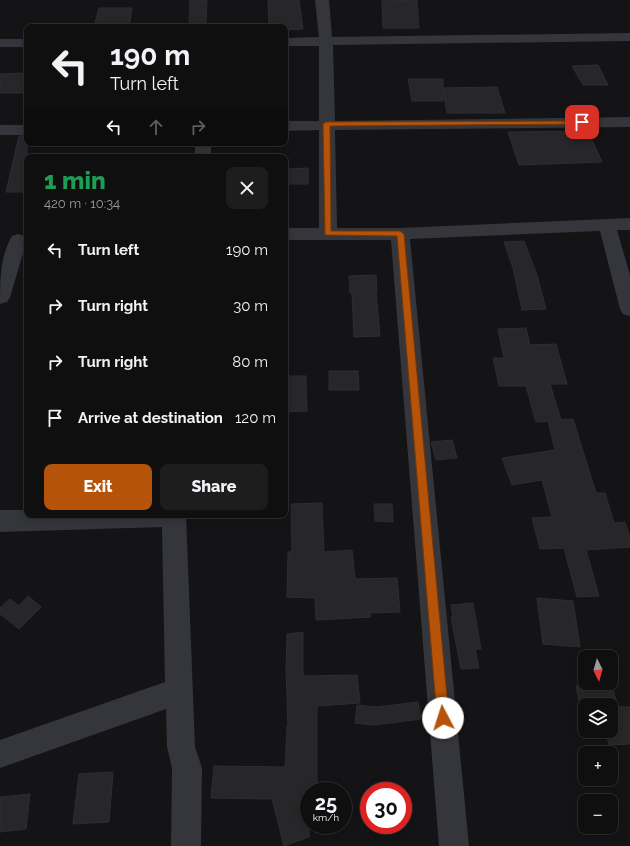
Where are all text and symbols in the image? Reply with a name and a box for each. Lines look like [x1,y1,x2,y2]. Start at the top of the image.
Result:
text: 190 m [110,39,190,72]
icon: left [44,40,96,92]
text: Turn left [110,73,179,94]
pin [565,105,599,139]
icon: arrive [571,111,593,133]
icon: left [103,116,125,138]
icon: ahead [145,116,167,138]
icon: right [187,116,209,138]
text: 1 min [44,166,106,195]
button: close [226,167,268,209]
text: 420 m · 10:34 [44,196,120,211]
icon: left [44,239,66,261]
text: Turn left [78,241,139,259]
text: 190 m [226,241,268,259]
icon: right [44,295,66,317]
text: Turn right [78,297,148,315]
text: 30 m [233,297,268,315]
icon: right [44,351,66,373]
text: Turn right [78,353,148,371]
text: 80 m [232,353,268,371]
icon: arrive [44,407,66,429]
text: Arrive at destination [78,409,223,427]
text: 120 m [235,409,276,427]
button: Exit [44,464,152,510]
button: Share [160,464,268,510]
north arrow [578,650,618,690]
map controls [578,650,618,834]
position arrow [422,697,464,739]
button: layers [578,698,618,738]
button: + [578,746,618,786]
speed limit sign: 30 [360,782,412,834]
text: 25 [315,791,337,815]
button: − [578,794,618,834]
text: km/h [313,812,339,823]

